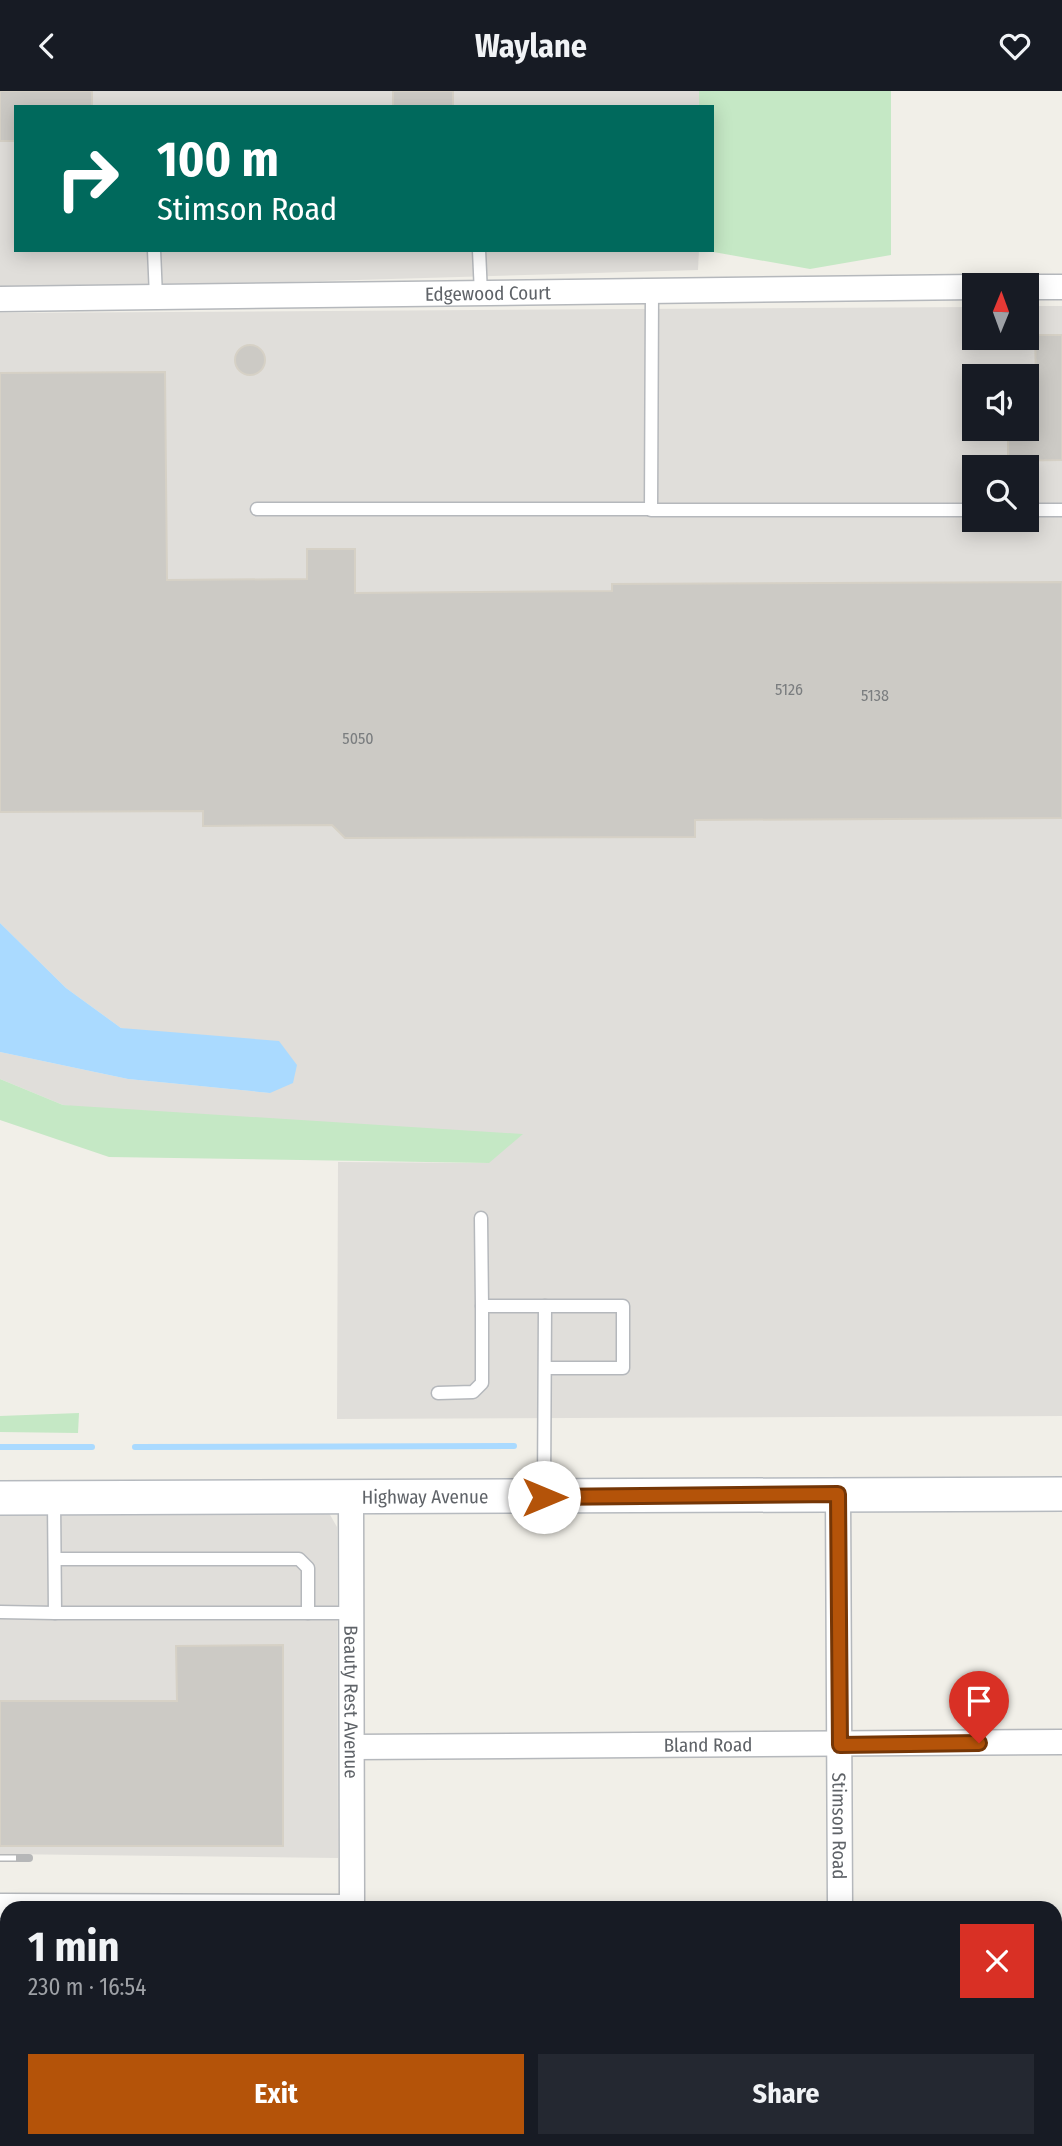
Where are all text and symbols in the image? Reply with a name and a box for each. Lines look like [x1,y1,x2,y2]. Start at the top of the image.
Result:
icon: back [28,27,66,65]
text: Waylane [475,27,587,65]
icon: heart [996,27,1034,65]
text: 100 m [157,130,279,189]
icon: right [42,133,133,224]
text: Stimson Road [157,190,337,228]
north arrow [962,273,1040,350]
map controls [962,273,1039,532]
street label: Edgewood Court [425,281,552,305]
button: sound [962,364,1039,441]
button: search [962,455,1039,532]
house number: 5126 [775,680,803,699]
house number: 5138 [861,686,889,705]
house number: 5050 [342,729,374,748]
position arrow [507,1460,581,1534]
street label: Highway Avenue [362,1485,488,1508]
street label: Beauty Rest Avenue [340,1625,363,1779]
pin [949,1671,1009,1743]
icon: arrive [960,1682,998,1720]
street label: Bland Road [664,1733,752,1756]
street label: Stimson Road [828,1772,851,1880]
text: 1 min [28,1922,119,1972]
button: close [960,1924,1034,1998]
text: 230 m · 16:54 [28,1973,146,2001]
button: Exit [28,2054,524,2134]
button: Share [538,2054,1034,2134]

